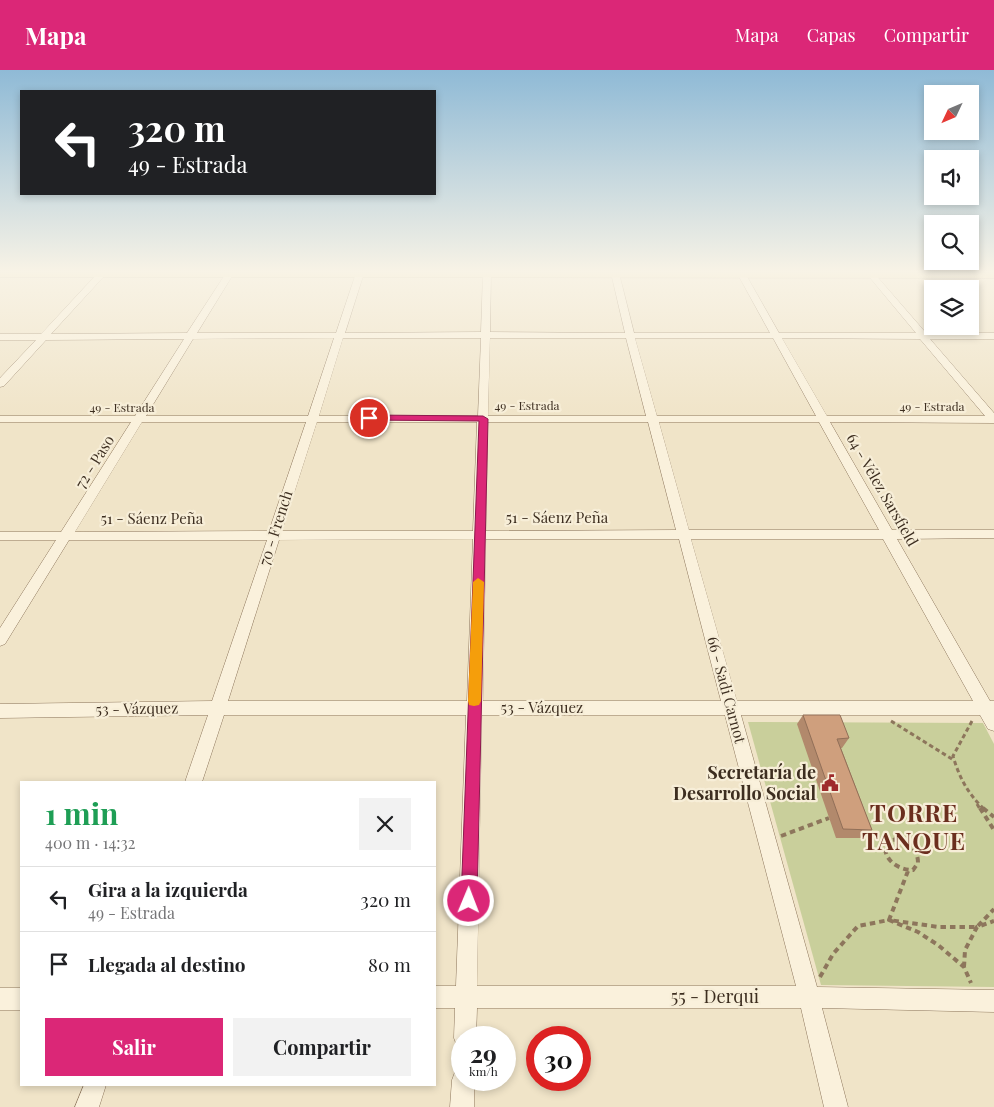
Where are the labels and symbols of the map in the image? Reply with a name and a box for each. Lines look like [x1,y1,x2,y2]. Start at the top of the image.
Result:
north arrow [924,85,979,140]
pin [348,397,390,439]
street label: 49 - Estrada [494,397,560,413]
street label: 49 - Estrada [899,398,965,414]
street label: 49 - Estrada [89,399,155,415]
street label: 64 - Vélez Sarsfield [842,429,923,550]
street label: 72 - Paso [70,431,118,492]
street label: 70 - French [254,488,297,568]
street label: 51 - Sáenz Peña [506,507,609,527]
street label: 51 - Sáenz Peña [101,508,204,528]
street label: 66 - Sadi Carnot [703,634,751,746]
street label: 53 - Vázquez [96,697,178,719]
street label: 53 - Vázquez [501,697,583,717]
place label: Secretaría de Desarrollo Social [673,760,816,805]
public building icon: Secretaría de Desarrollo Social [820,773,840,793]
district label: TORRE TANQUE [862,796,966,856]
position arrow [442,874,494,926]
street label: 55 - Derqui [671,984,759,1008]
speed limit sign: 30 [526,1026,591,1091]

